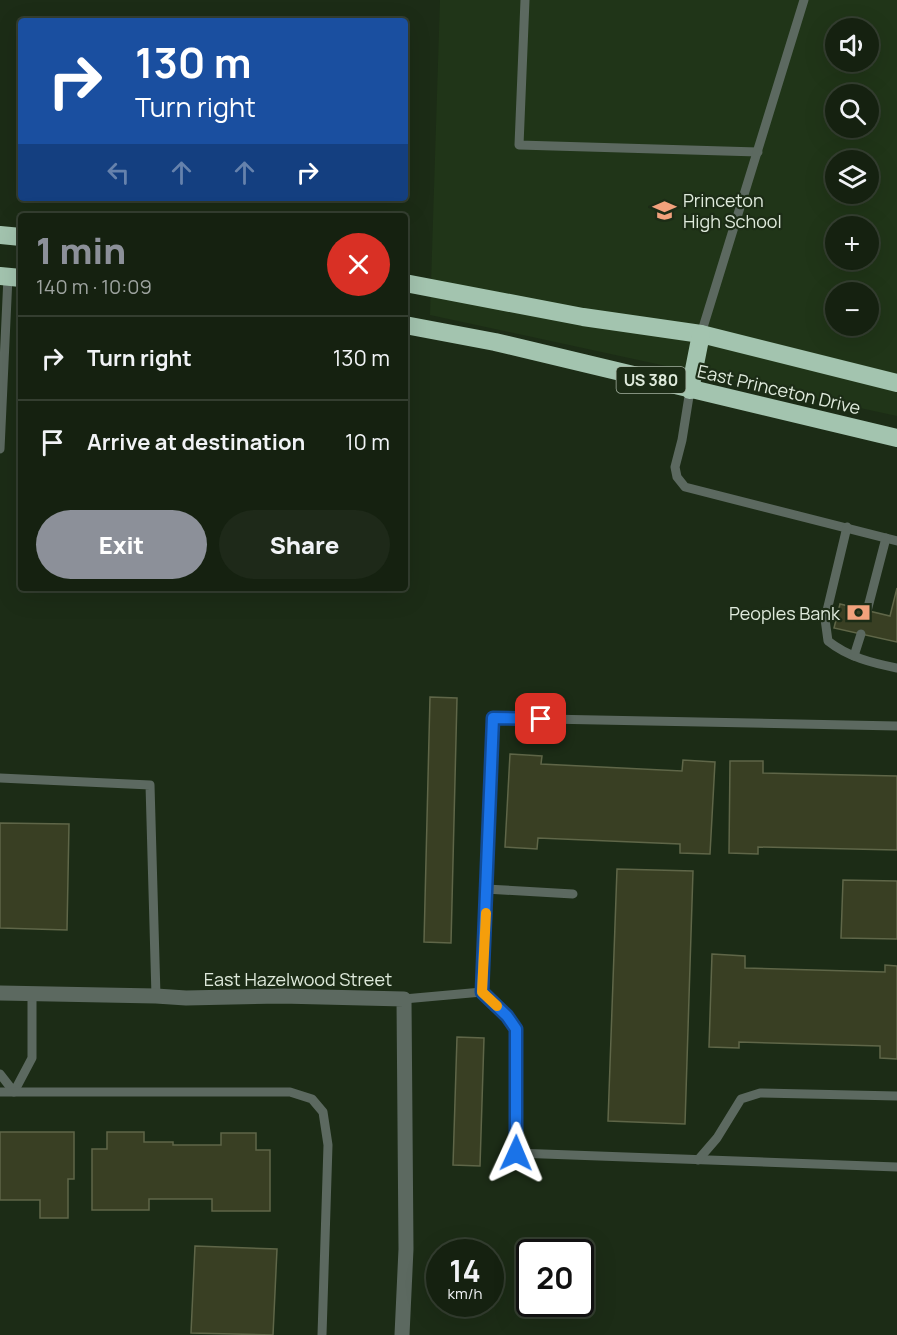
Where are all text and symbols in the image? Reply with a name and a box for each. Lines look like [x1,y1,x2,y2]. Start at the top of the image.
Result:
map controls [825,18,879,336]
button: sound [825,18,879,72]
text: 130 m [135,33,252,91]
icon: right [36,42,114,120]
button: search [825,84,879,138]
text: Turn right [135,88,256,125]
button: layers [825,150,879,204]
icon: left [102,156,135,189]
icon: ahead [165,156,198,189]
icon: ahead [228,156,261,189]
icon: right [291,156,324,189]
place label: Princeton High School [683,188,782,233]
school or university icon: Princeton High School [652,197,678,223]
button: + [825,216,879,270]
text: 1 min [36,226,126,275]
button: close [327,233,390,296]
text: 140 m · 10:09 [36,273,152,300]
button: − [825,282,879,336]
icon: right [36,342,69,375]
text: Turn right [87,343,192,373]
text: 130 m [333,343,390,373]
street label: East Princeton Drive [695,359,863,419]
road number: US 380 [616,367,686,393]
icon: arrive [36,426,69,459]
text: Arrive at destination [87,427,305,457]
text: 10 m [345,427,390,457]
button: Exit [36,510,207,579]
button: Share [219,510,390,579]
bank icon: Peoples Bank [845,600,871,626]
place label: Peoples Bank [729,601,841,625]
pin [515,693,566,744]
icon: arrive [524,702,557,735]
street label: East Hazelwood Street [204,967,392,991]
position arrow [484,1121,548,1185]
speed limit sign: 20 [516,1239,594,1317]
text: 14 [449,1250,481,1291]
text: km/h [448,1283,482,1304]

